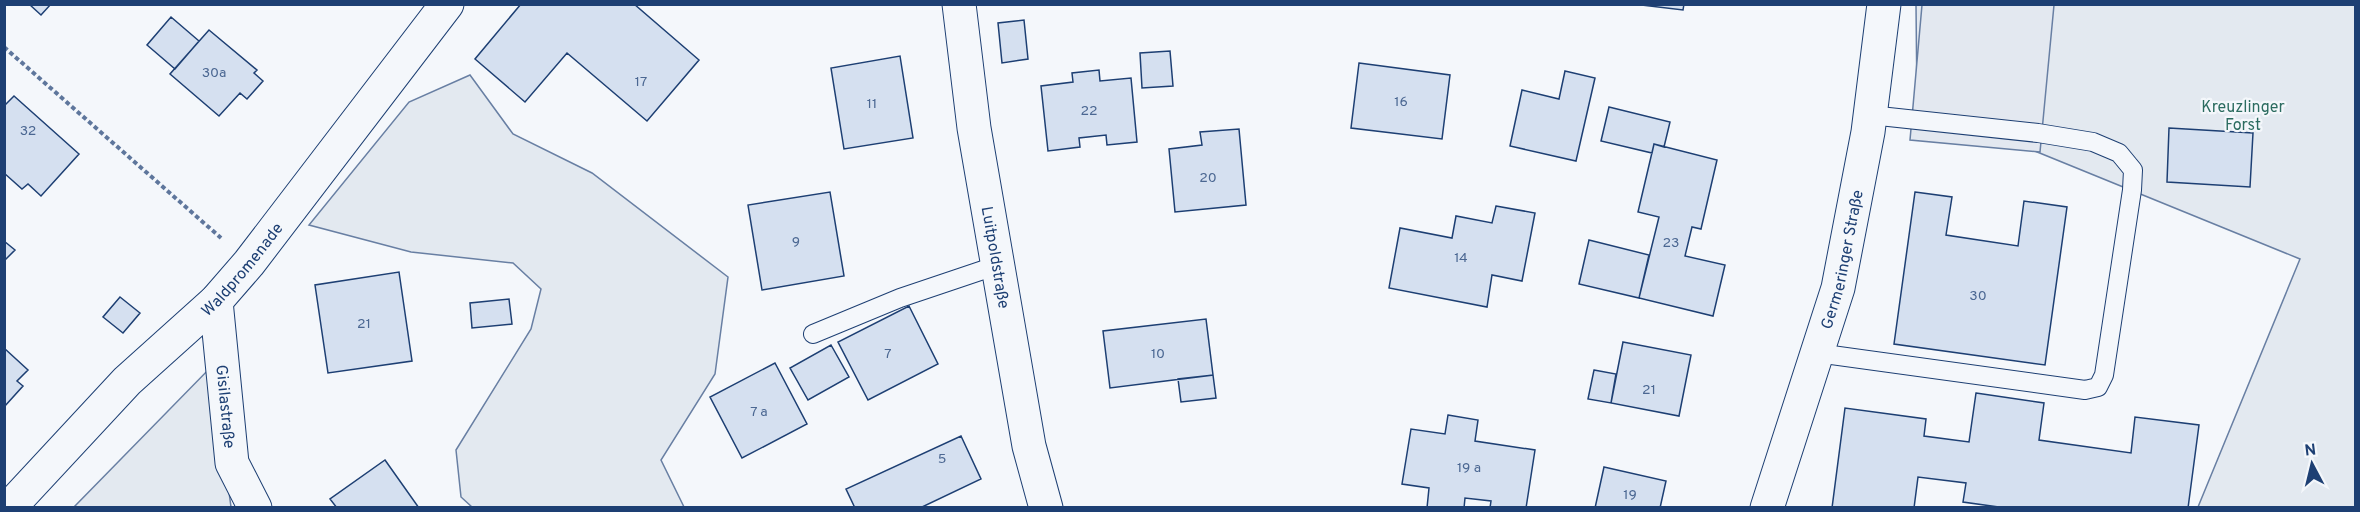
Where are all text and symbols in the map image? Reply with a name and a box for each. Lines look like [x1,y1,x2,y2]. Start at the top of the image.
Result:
house number: 30a [202,65,226,82]
house number: 17 [635,74,647,91]
house number: 16 [1394,94,1408,111]
house number: 11 [867,96,877,113]
park label: Kreuzlinger Forst [2201,98,2285,136]
house number: 22 [1080,103,1098,120]
house number: 32 [20,123,36,140]
house number: 20 [1199,170,1217,187]
street label: Germeringer Straße [1817,188,1869,332]
street label: Luitpoldstraße [976,205,1013,310]
street label: Waldpromenade [198,219,288,321]
house number: 9 [792,234,800,251]
house number: 23 [1663,235,1680,252]
house number: 14 [1454,250,1468,267]
house number: 30 [1969,288,1987,305]
house number: 21 [357,316,371,333]
house number: 7 [884,346,892,363]
house number: 10 [1151,346,1165,363]
street label: Gisilastraße [210,364,239,449]
house number: 21 [1642,382,1656,399]
house number: 7 a [750,404,768,421]
north arrow [2282,434,2342,494]
text: N [2303,440,2317,462]
house number: 5 [938,451,946,468]
house number: 19 a [1457,460,1481,477]
house number: 19 [1623,487,1637,504]

